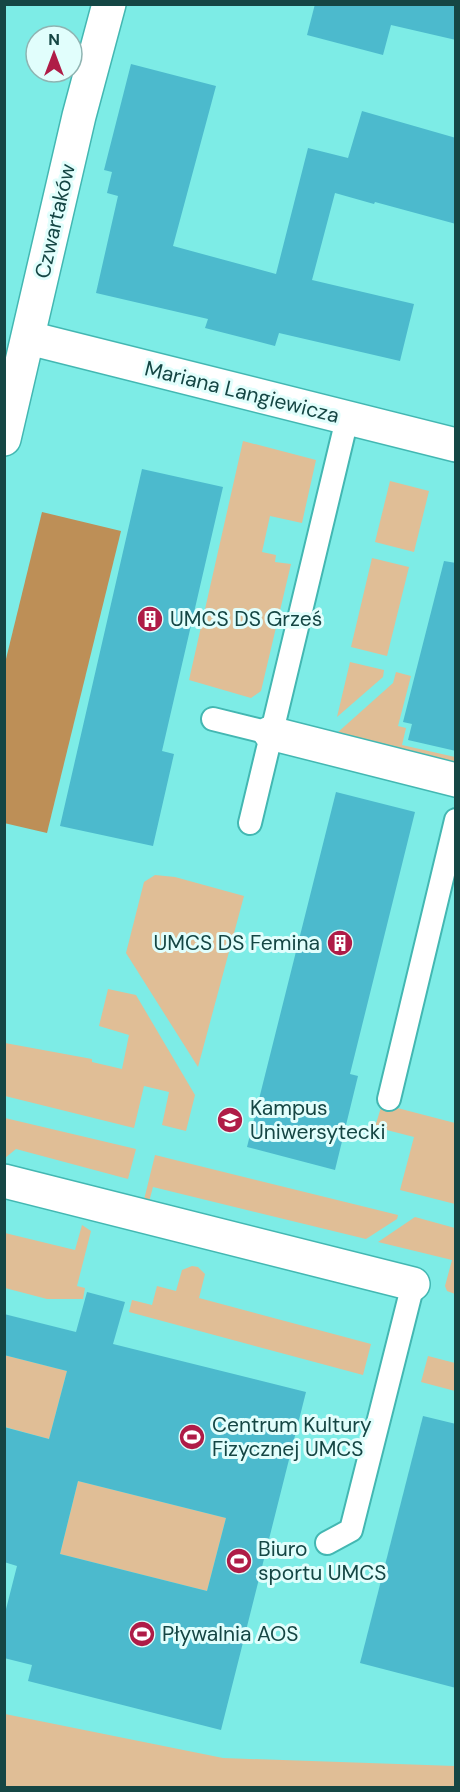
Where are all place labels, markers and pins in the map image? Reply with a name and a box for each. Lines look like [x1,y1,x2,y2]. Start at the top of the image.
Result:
building icon: UMCS DS Grześ [135,604,165,634]
place label: UMCS DS Grześ [170,605,322,633]
building icon: UMCS DS Femina [325,928,355,958]
place label: UMCS DS Femina [154,929,320,957]
place label: Kampus Uniwersytecki [250,1094,385,1146]
school or university icon: Kampus Uniwersytecki [215,1105,245,1135]
place label: Centrum Kultury Fizycznej UMCS [212,1411,372,1463]
sports icon: Centrum Kultury Fizycznej UMCS [177,1422,207,1452]
place label: Biuro sportu UMCS [258,1535,386,1587]
sports icon: Biuro sportu UMCS [224,1546,254,1576]
sports icon: Pływalnia AOS [127,1619,157,1649]
place label: Pływalnia AOS [162,1620,299,1648]

